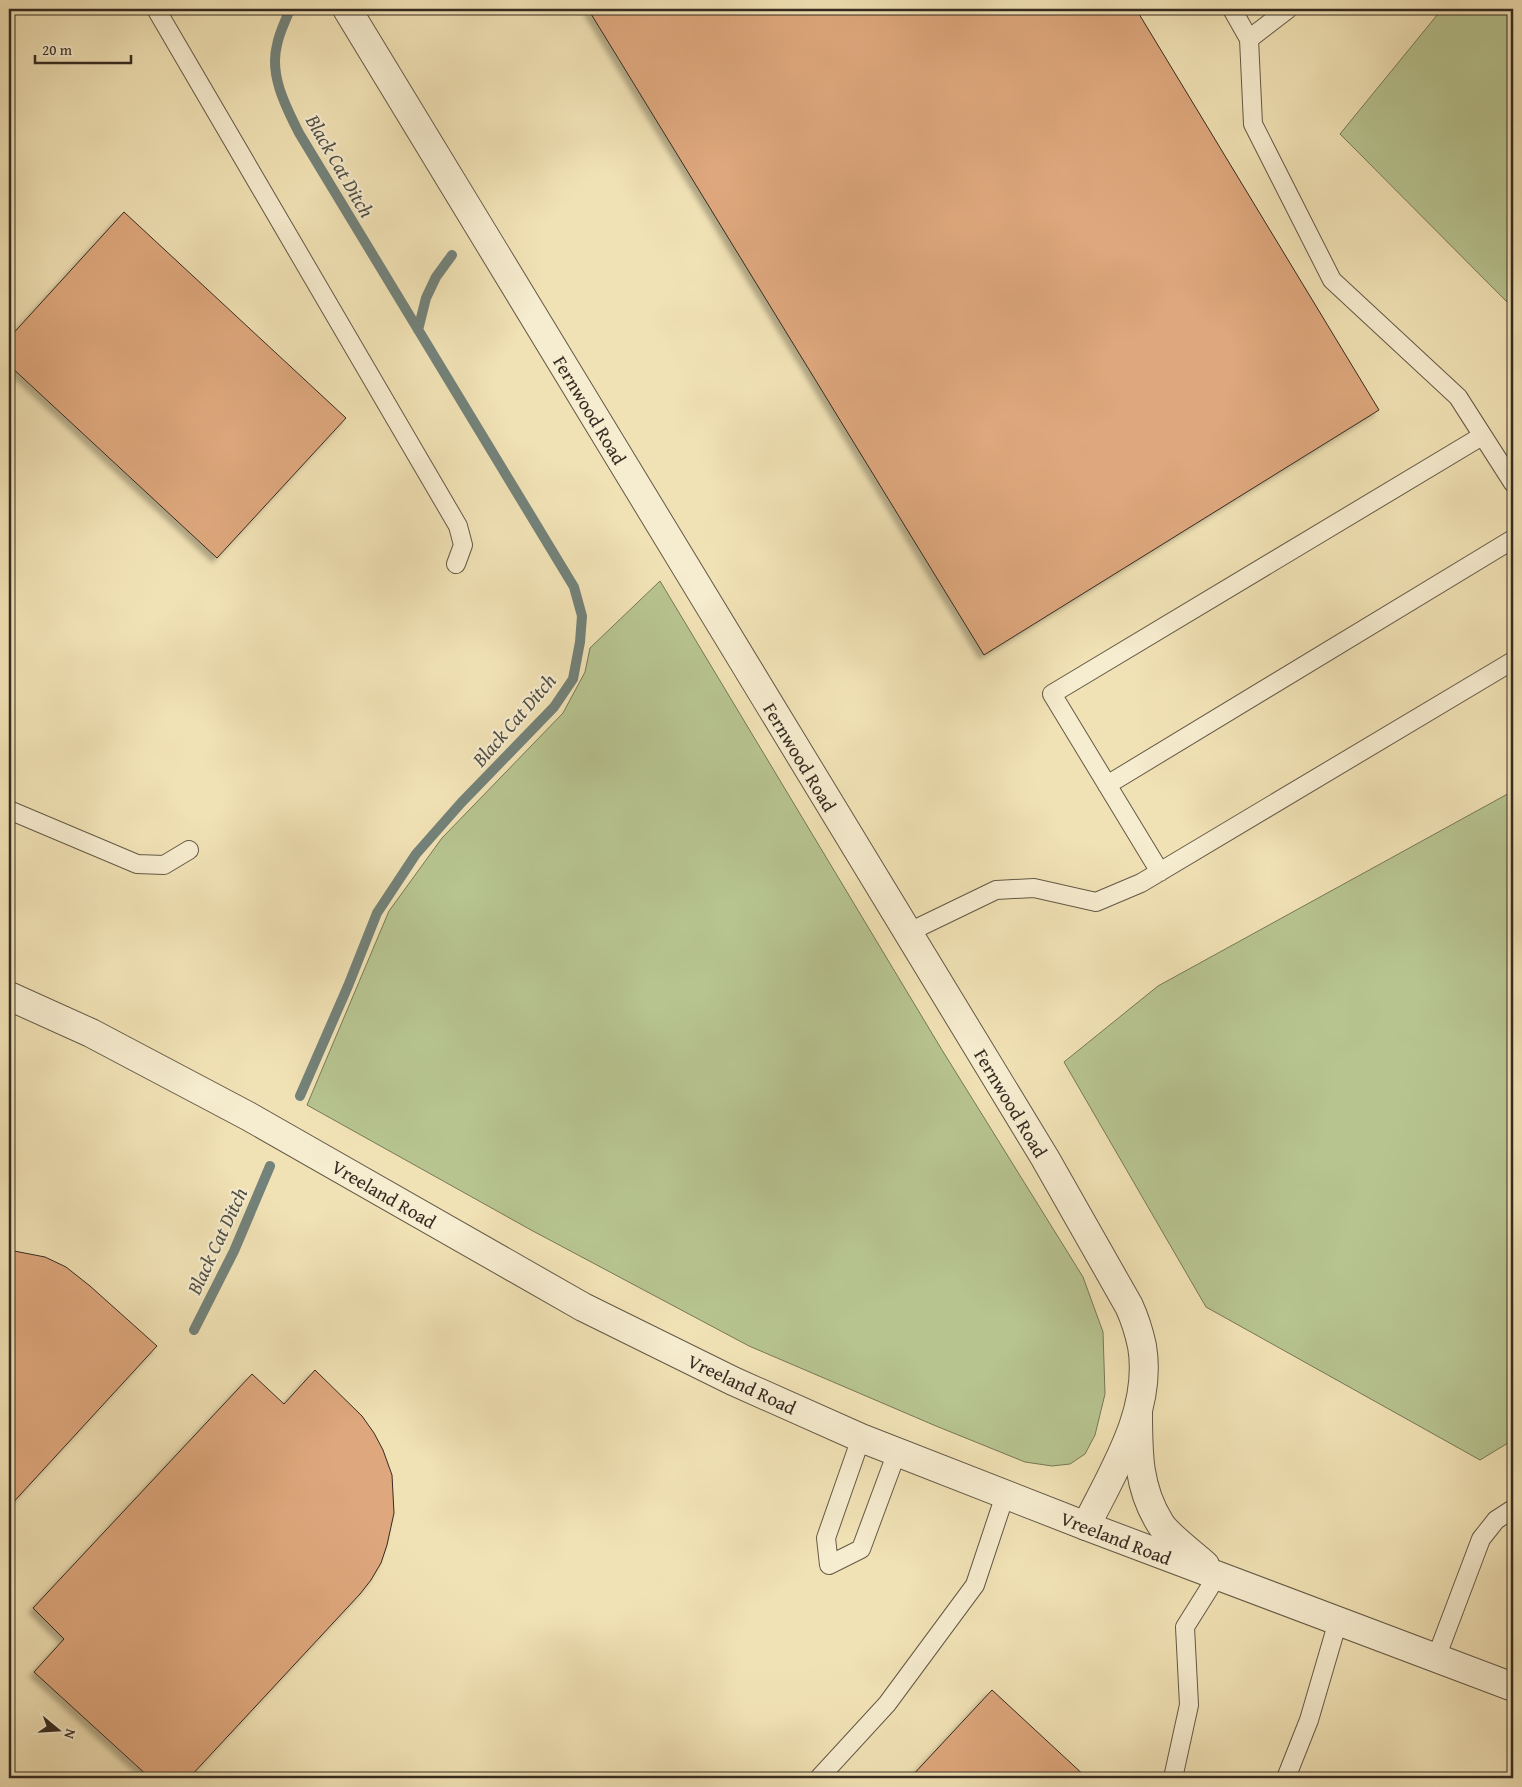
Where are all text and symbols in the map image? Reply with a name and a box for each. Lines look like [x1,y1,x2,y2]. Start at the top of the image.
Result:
scale bar [35,32,131,64]
text: 20 m [42,39,73,60]
water label: Black Cat Ditch [299,108,382,223]
street label: Fernwood Road [546,350,634,470]
water label: Black Cat Ditch [464,667,562,773]
street label: Fernwood Road [756,697,844,817]
street label: Fernwood Road [967,1043,1055,1163]
street label: Vreeland Road [326,1153,442,1236]
water label: Black Cat Ditch [179,1182,254,1300]
street label: Vreeland Road [683,1347,802,1422]
street label: Vreeland Road [1056,1504,1176,1572]
north arrow [32,1704,82,1754]
text: N [59,1726,81,1742]

